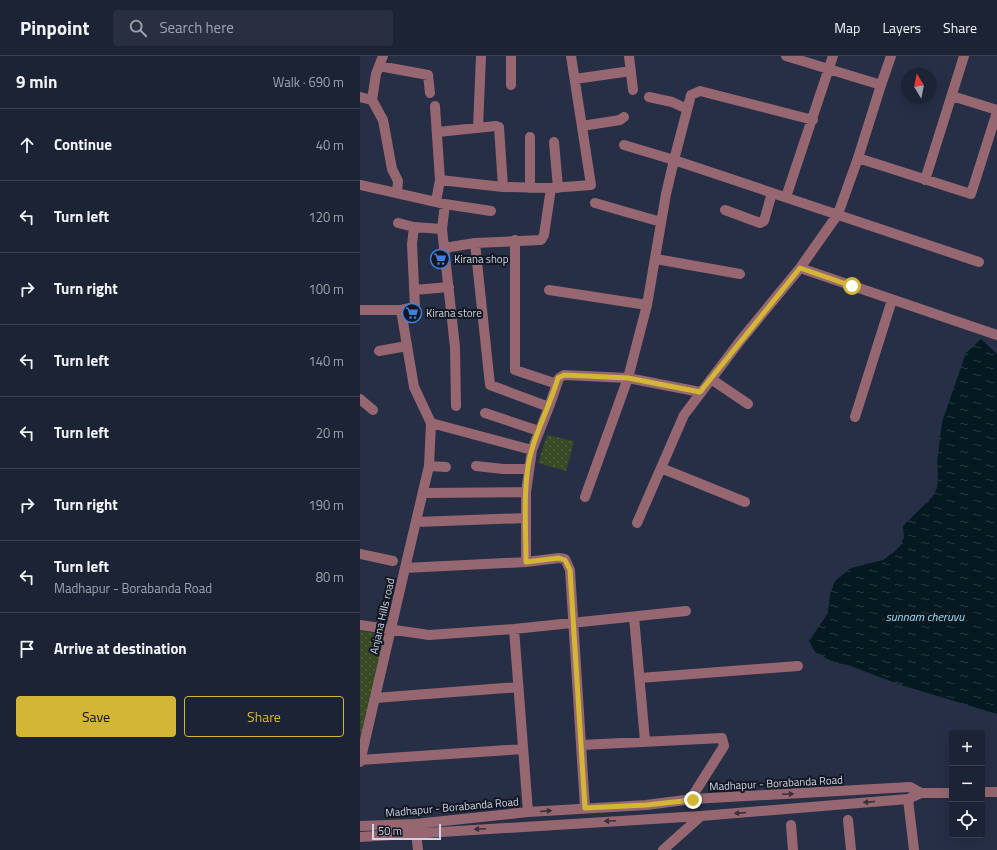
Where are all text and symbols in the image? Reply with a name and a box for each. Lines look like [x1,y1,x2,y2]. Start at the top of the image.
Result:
search box [113,10,393,46]
text: Pinpoint [20,13,89,42]
text: Search here [159,16,234,39]
icon: search [127,17,149,39]
text: Map [834,17,860,38]
text: Layers [882,17,921,38]
text: Share [943,17,977,38]
north arrow [901,68,937,104]
text: 9 min [16,69,57,95]
text: Walk · 690 m [273,72,344,92]
text: Continue [54,133,112,156]
icon: ahead [16,134,38,156]
text: 40 m [316,135,344,155]
text: Turn left [54,205,109,228]
icon: left [16,206,38,228]
text: 120 m [308,207,344,227]
supermarket icon: Kirana shop [429,248,451,270]
place label: Kirana shop [454,251,509,267]
text: Turn right [54,277,118,300]
route start [843,277,861,295]
icon: right [16,278,38,300]
text: 100 m [308,279,344,299]
supermarket icon: Kirana store [401,302,423,324]
place label: Kirana store [426,305,482,321]
text: Turn left [54,349,109,372]
icon: left [16,350,38,372]
text: 140 m [308,351,344,371]
text: Turn left [54,421,109,444]
icon: left [16,422,38,444]
text: 20 m [316,423,344,443]
text: Turn right [54,493,118,516]
icon: right [16,494,38,516]
text: 190 m [308,495,344,515]
text: Turn left [54,555,109,578]
icon: left [16,566,38,588]
text: 80 m [316,567,344,587]
street label: Anjana Hills road [365,576,399,656]
text: Madhapur - Borabanda Road [54,578,212,598]
water label: sunnam cheruvu [886,607,965,626]
text: Arrive at destination [54,637,187,660]
icon: arrive [16,638,38,660]
button: Save [16,696,176,737]
button: Share [184,696,344,737]
map controls [949,730,985,838]
button: + [949,730,985,766]
button: − [949,766,985,802]
street label: Madhapur - Borabanda Road [709,772,843,794]
route end [684,791,702,809]
one-way arrow [782,791,795,797]
street label: Madhapur - Borabanda Road [385,793,519,821]
one-way arrow [863,799,875,806]
button: locate [949,802,985,838]
one-way arrow [540,807,552,814]
one-way arrow [734,809,746,816]
one-way arrow [604,818,616,825]
scale bar [372,822,441,841]
text: 50 m [378,823,402,839]
one-way arrow [474,825,486,832]

